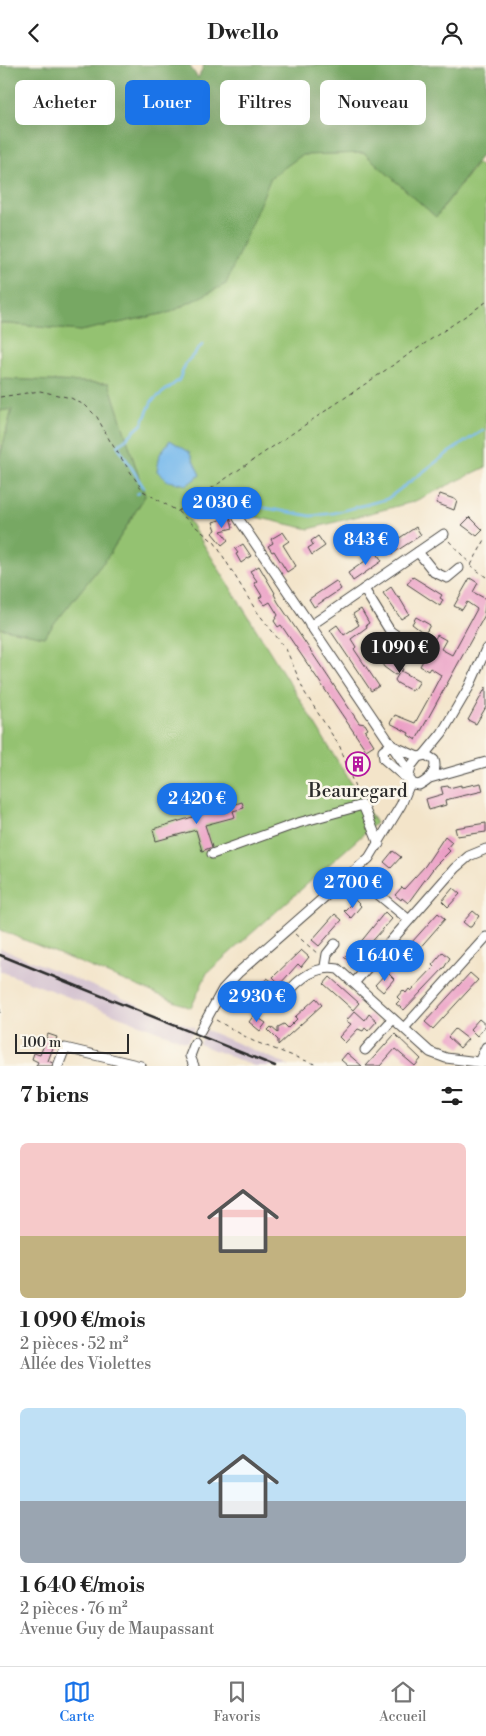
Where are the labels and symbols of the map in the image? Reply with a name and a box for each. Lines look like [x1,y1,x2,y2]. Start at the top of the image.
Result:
pin: 2 030 € [176,487,268,529]
pin: 843 € [331,523,401,566]
pin: 1 090 € [354,631,446,674]
building icon: Beauregard [345,751,371,777]
place label: Beauregard [307,779,408,803]
pin: 2 420 € [151,783,243,825]
pin: 2 700 € [307,867,399,909]
pin: 1 640 € [339,939,431,982]
pin: 2 930 € [211,981,303,1023]
scale bar [15,1031,129,1054]

